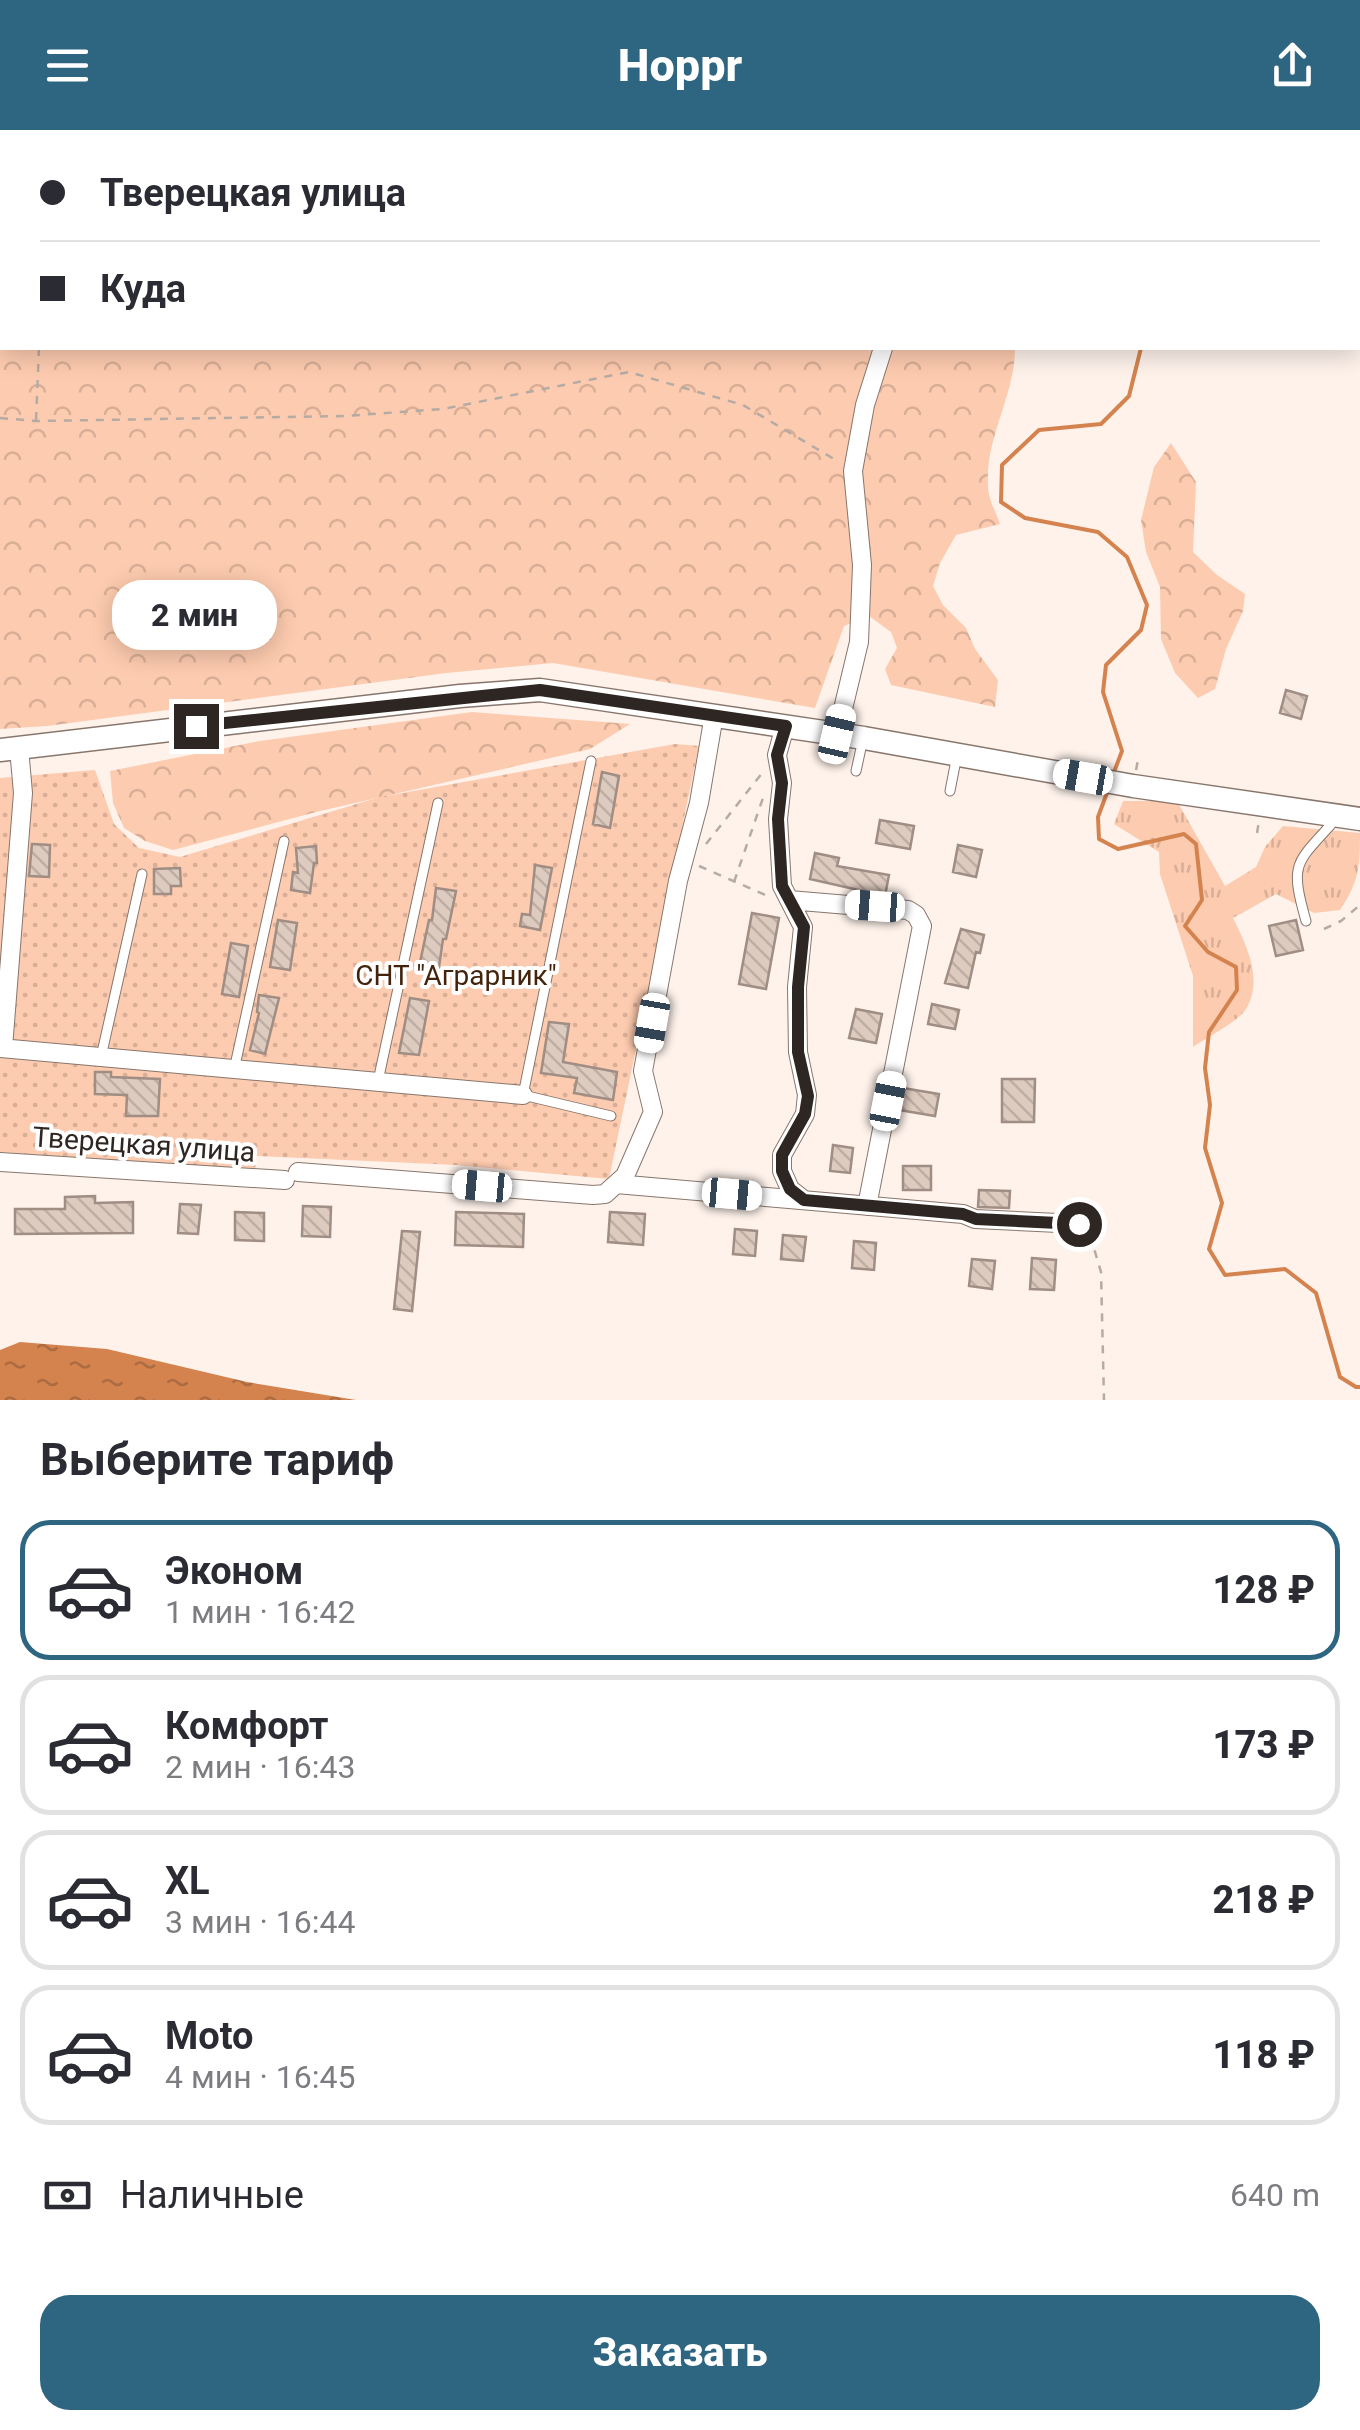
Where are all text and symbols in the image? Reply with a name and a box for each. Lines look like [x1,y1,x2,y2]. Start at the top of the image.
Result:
icon: menu [40,38,95,93]
icon: share [1265,38,1320,93]
text: Hoppr [618,39,742,92]
text: Тверецкая улица [100,171,406,215]
text: Куда [100,267,186,311]
callout: 2 мин [114,581,278,651]
text: 2 мин [151,596,238,634]
car [816,701,858,767]
route end [174,704,219,749]
car [1051,757,1115,797]
car [844,889,906,923]
park label: СНТ "Аграрник" [355,959,557,992]
car [632,991,672,1055]
car [868,1069,908,1133]
street label: Тверецкая улица [32,1120,256,1169]
car [451,1168,513,1204]
car [701,1176,763,1212]
route start [1057,1202,1102,1247]
text: Выберите тариф [40,1433,394,1486]
icon: car [45,1545,135,1635]
text: Эконом [165,1549,303,1593]
text: 128 ₽ [1213,1568,1315,1612]
text: 1 мин · 16:42 [165,1593,356,1631]
icon: car [45,1700,135,1790]
text: Комфорт [165,1704,328,1748]
text: 173 ₽ [1213,1723,1315,1767]
text: 2 мин · 16:43 [165,1748,356,1786]
icon: car [45,1855,135,1945]
text: XL [165,1859,210,1903]
text: 218 ₽ [1213,1878,1315,1922]
text: 3 мин · 16:44 [165,1903,356,1941]
icon: car [45,2010,135,2100]
text: Moto [165,2014,254,2058]
text: 118 ₽ [1213,2033,1315,2077]
text: 4 мин · 16:45 [165,2058,356,2096]
icon: cash [40,2168,95,2223]
text: Наличные [120,2173,304,2217]
text: 640 m [1230,2176,1320,2214]
button: Заказать [40,2295,1320,2410]

